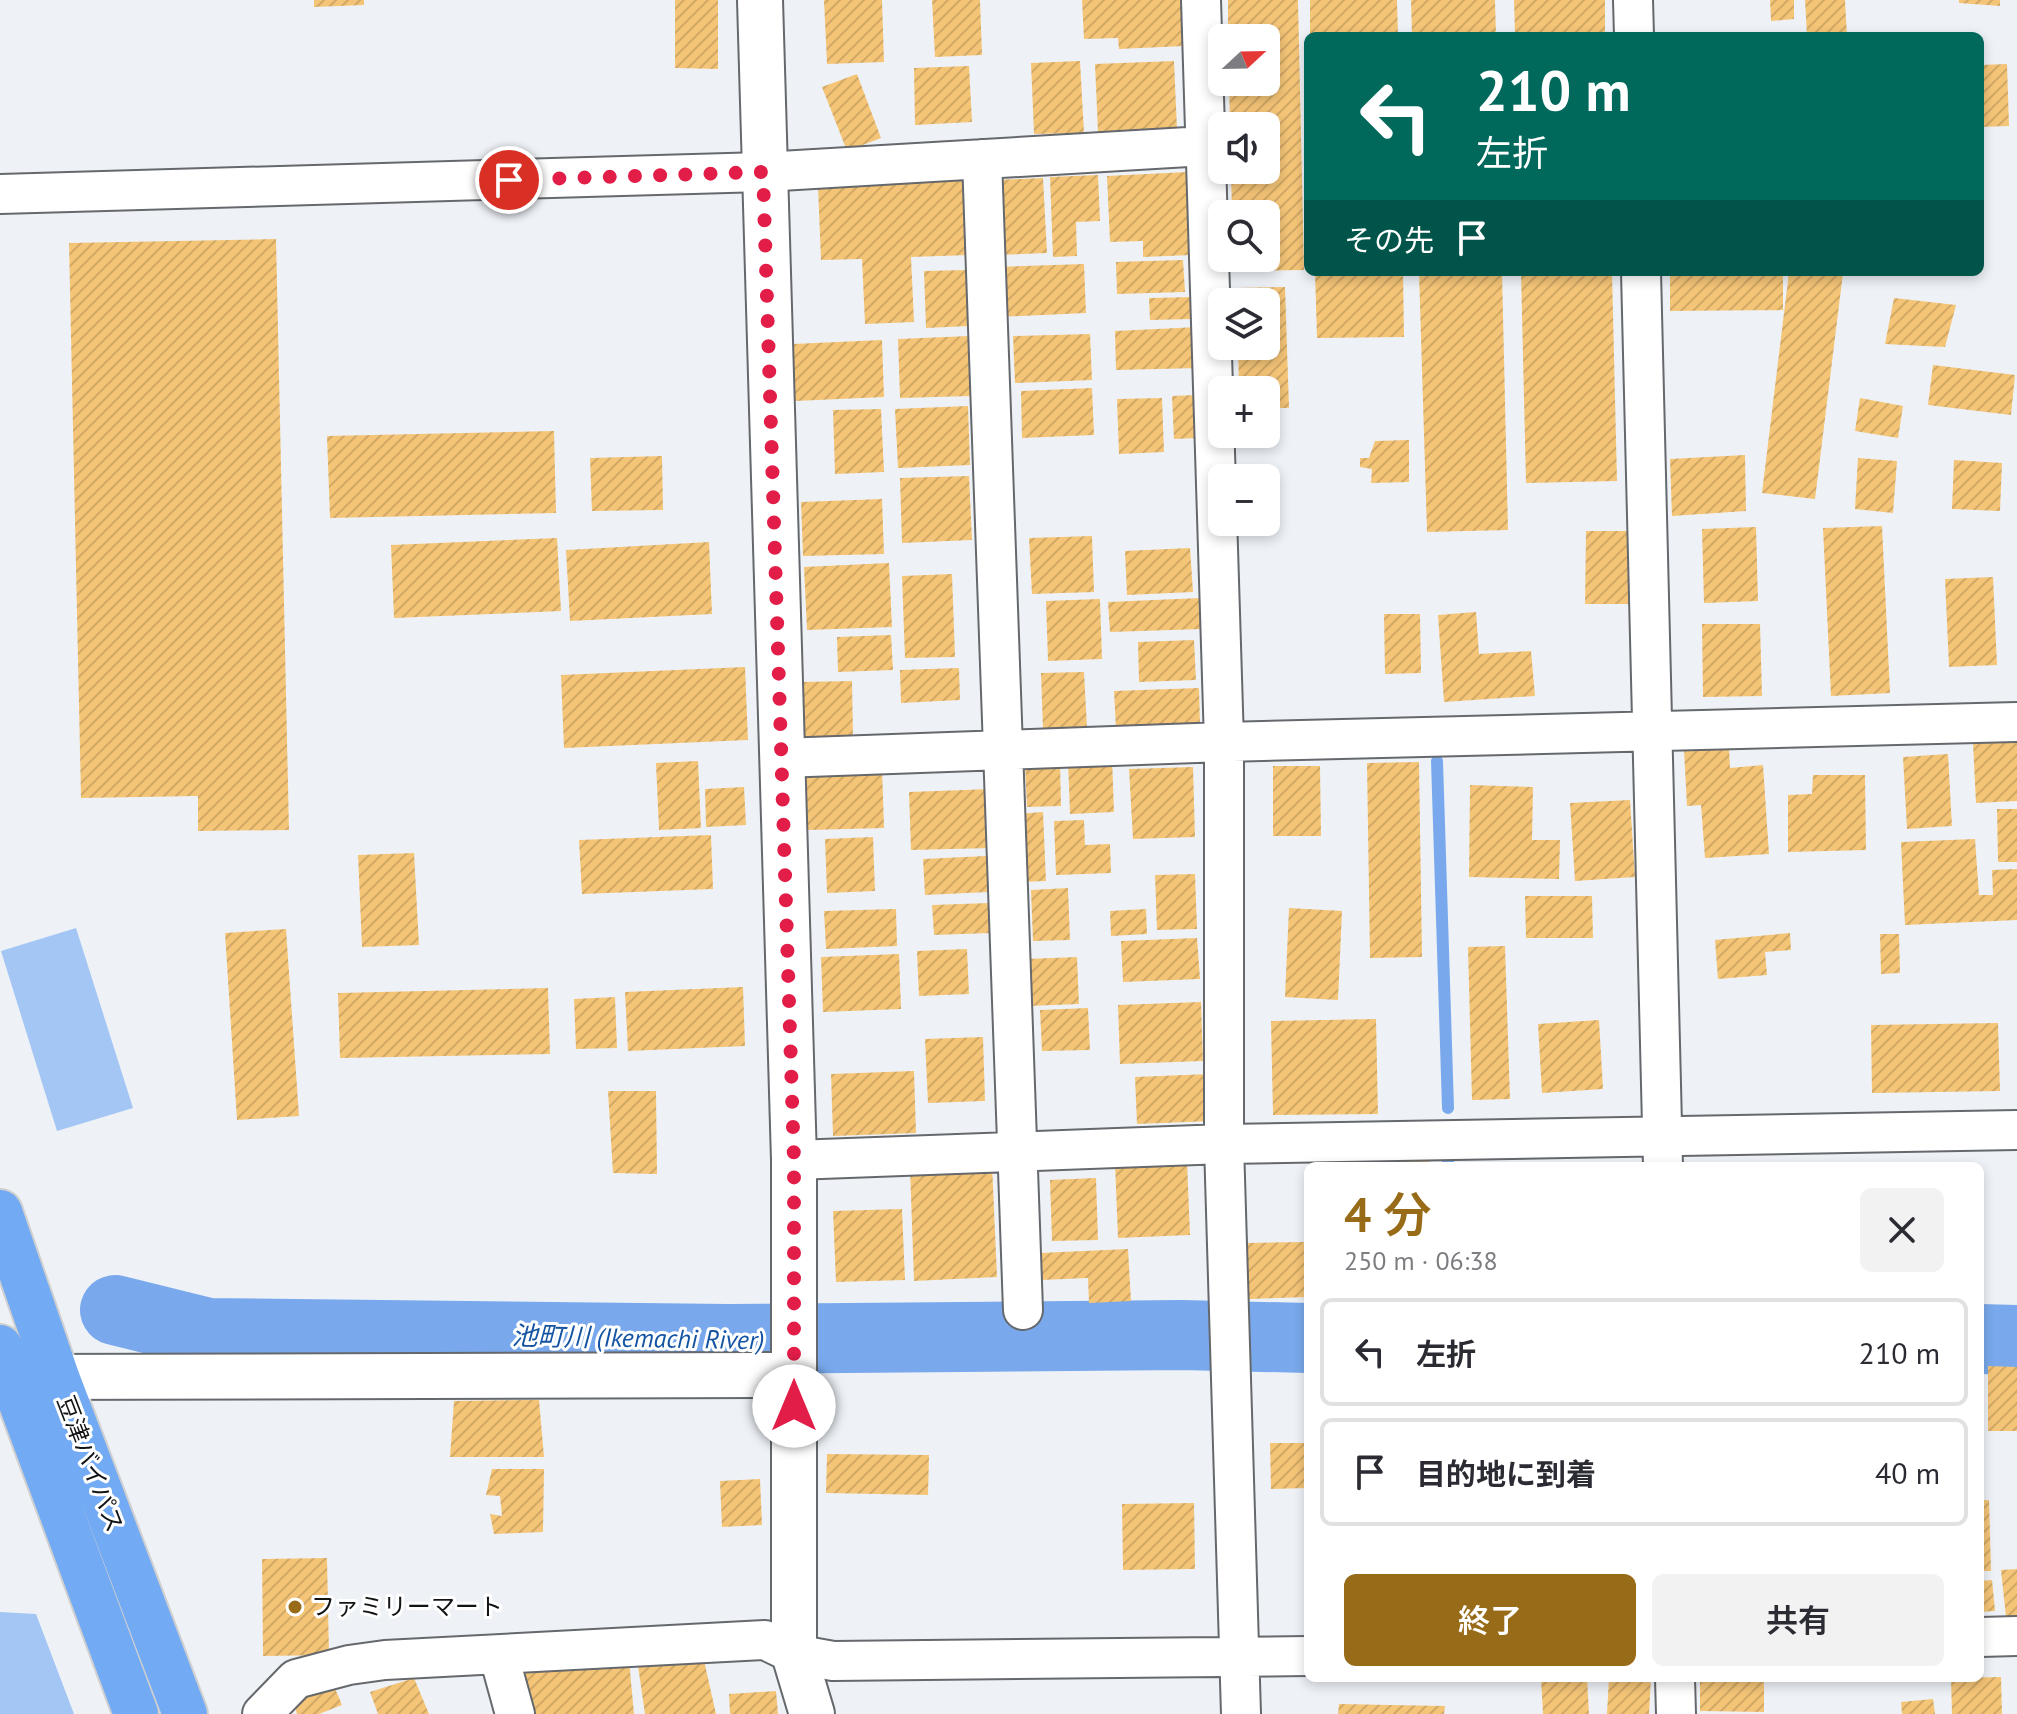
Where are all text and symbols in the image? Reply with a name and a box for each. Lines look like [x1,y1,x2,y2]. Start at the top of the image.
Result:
north arrow [1208,24,1280,96]
map controls [1208,24,1280,536]
text: 210 m [1476,54,1631,126]
icon: left [1344,64,1448,168]
button: sound [1208,112,1280,184]
text: 左折 [1476,129,1548,176]
pin [475,146,543,214]
icon: arrive [487,158,531,202]
button: search [1208,200,1280,272]
icon: arrive [1450,216,1494,260]
text: その先 [1344,220,1434,259]
button: layers [1208,288,1280,360]
button: + [1208,376,1280,448]
button: − [1208,464,1280,536]
text: 4 分 [1344,1183,1431,1245]
button: close [1860,1188,1944,1272]
text: 250 m · 06:38 [1344,1244,1498,1277]
water label: 池町川 (Ikemachi River) [511,1319,765,1356]
icon: left [1348,1330,1392,1374]
text: 210 m [1859,1333,1940,1372]
text: 左折 [1416,1334,1476,1373]
position arrow [752,1364,836,1448]
street label: 豆津バイパス [50,1391,131,1536]
icon: arrive [1348,1450,1392,1494]
text: 40 m [1875,1453,1940,1492]
text: 目的地に到着 [1416,1454,1596,1493]
button: 終了 [1344,1574,1636,1666]
button: 共有 [1652,1574,1944,1666]
place label: ファミリーマート [311,1591,503,1622]
marker: ファミリーマート [286,1598,304,1616]

